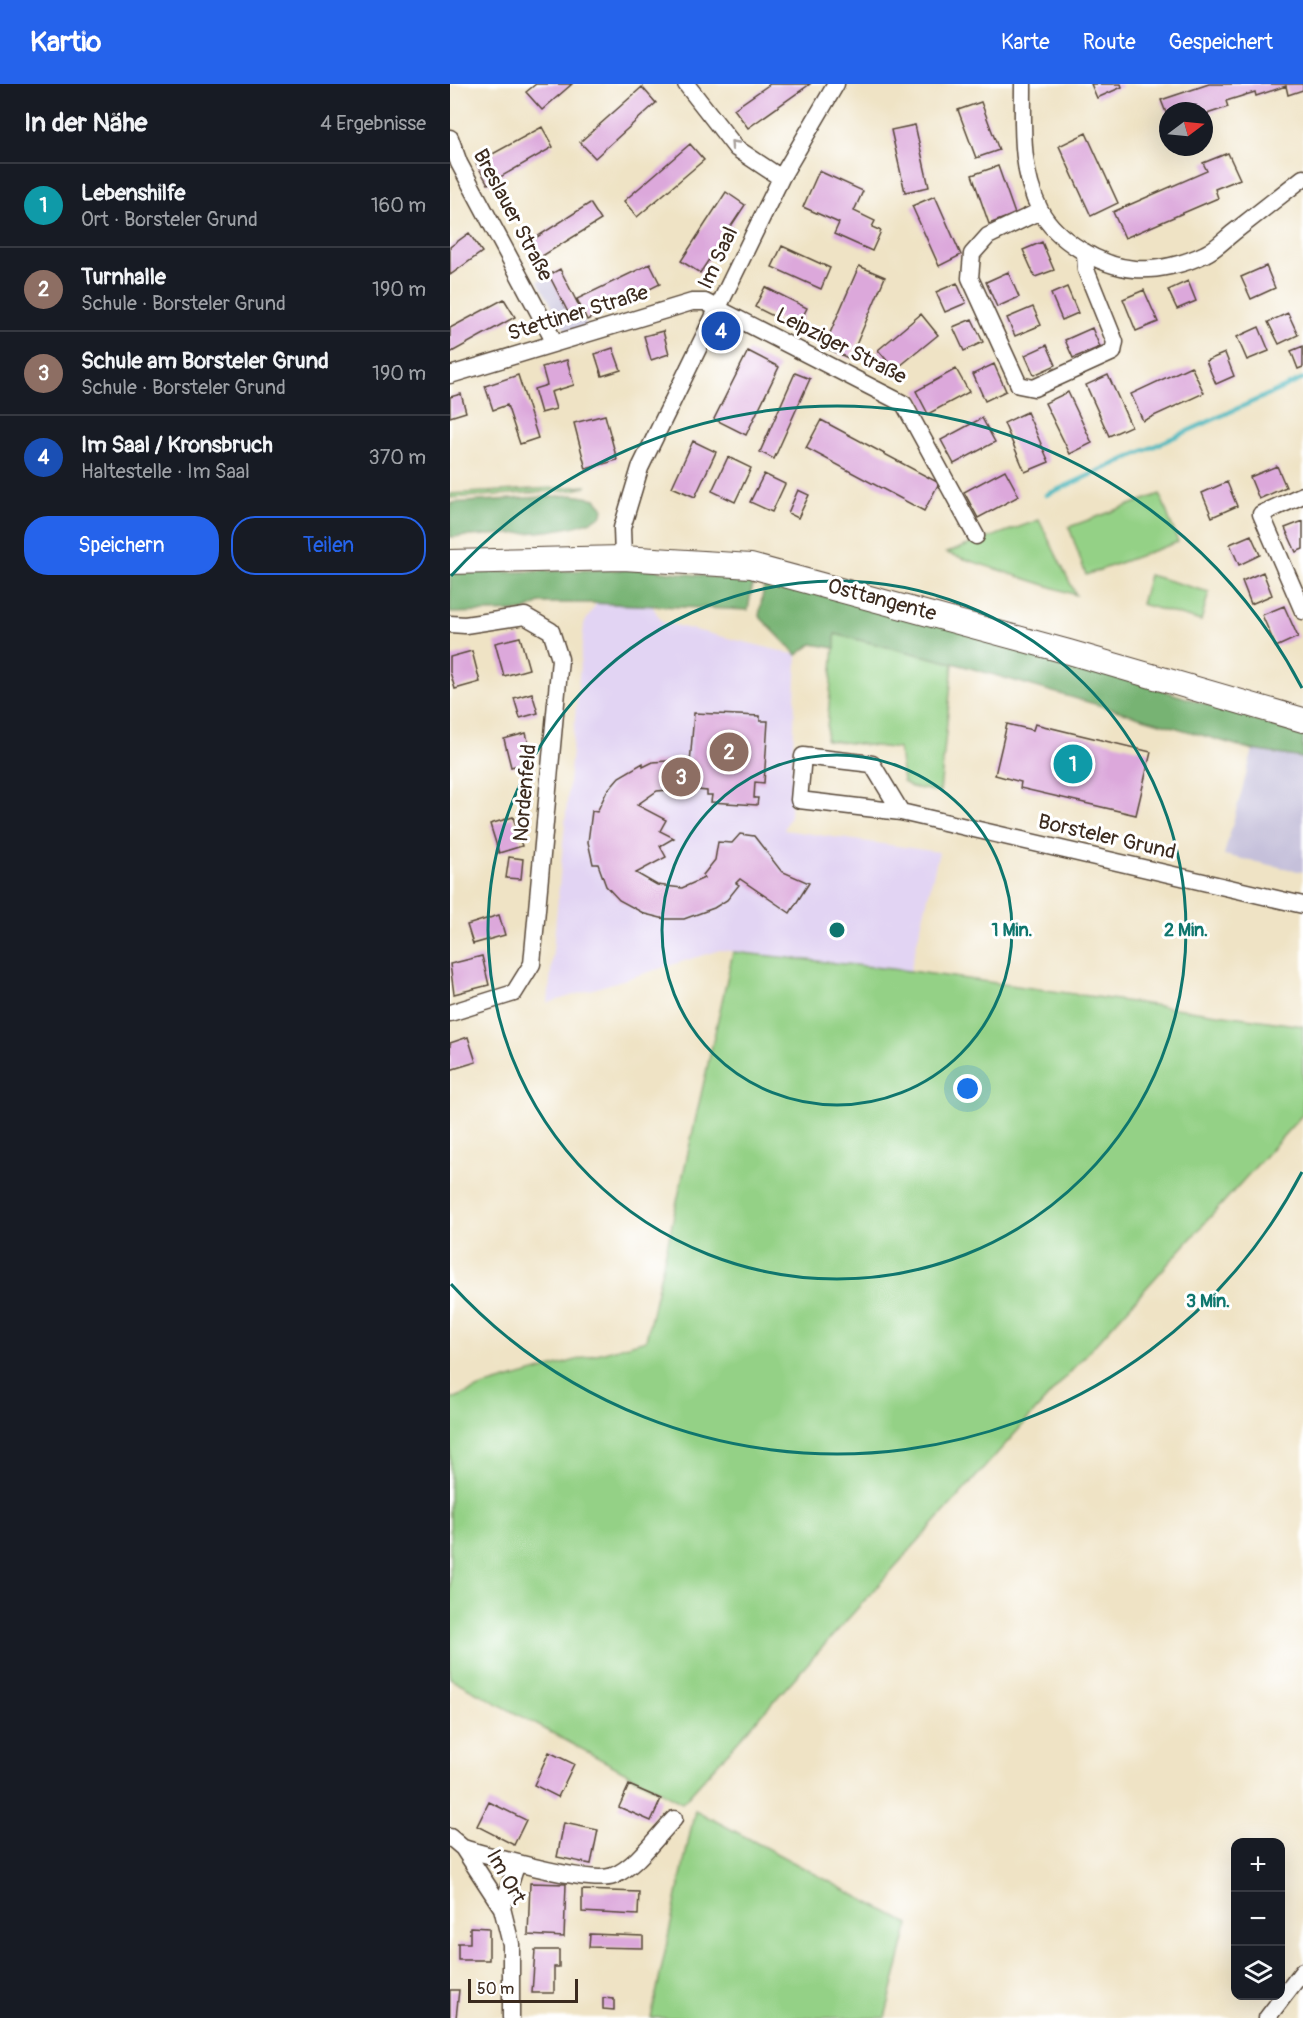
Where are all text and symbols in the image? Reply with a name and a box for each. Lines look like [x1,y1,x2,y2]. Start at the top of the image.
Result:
text: Kartio [30,25,101,60]
text: Karte [1001,29,1050,56]
text: Route [1083,29,1136,56]
text: Gespeichert [1169,29,1273,56]
north arrow [1159,102,1213,156]
text: In der Nähe [24,107,147,139]
text: 4 Ergebnisse [320,111,426,136]
one-way arrow [730,140,741,150]
street label: Breslauer Straße [467,144,559,286]
text: Lebenshilfe [81,179,185,207]
text: 1 [40,193,47,218]
text: 160 m [371,193,426,218]
text: Ort · Borsteler Grund [81,207,258,232]
street label: Im Saal [692,222,744,294]
text: Turnhalle [81,263,166,291]
text: 2 [38,277,49,302]
text: 190 m [372,277,426,302]
street label: Stettiner Straße [504,279,652,347]
text: Schule · Borsteler Grund [81,291,286,316]
street label: Leipziger Straße [771,301,912,391]
pin: 4 [702,308,740,354]
text: Schule am Borsteler Grund [81,347,329,375]
text: 3 [38,361,49,386]
text: 190 m [372,361,426,386]
text: Schule · Borsteler Grund [81,375,286,400]
text: Im Saal / Kronsbruch [81,431,273,459]
text: 4 [38,445,49,470]
text: 370 m [369,445,426,470]
text: Haltestelle · Im Saal [81,459,250,484]
button: Speichern [24,516,219,575]
button: Teilen [231,516,426,575]
street label: Osttangente [825,573,940,628]
pin: 2 [710,730,748,774]
pin: 1 [1054,742,1092,786]
street label: Nordenfeld [507,743,543,843]
pin: 3 [662,754,700,800]
street label: Borsteler Grund [1036,808,1178,866]
text: 1 Min. [991,919,1033,942]
text: 2 Min. [1164,919,1208,942]
centre of rings [827,920,847,940]
your location [953,1074,982,1103]
text: 3 Min. [1186,1290,1230,1313]
map controls [1231,1838,1285,2000]
button: + [1231,1838,1285,1892]
street label: Im Ort [480,1845,532,1910]
button: − [1231,1892,1285,1946]
button: layers [1231,1946,1285,2000]
scale bar [468,1976,578,2004]
text: 50 m [477,1979,514,1999]

